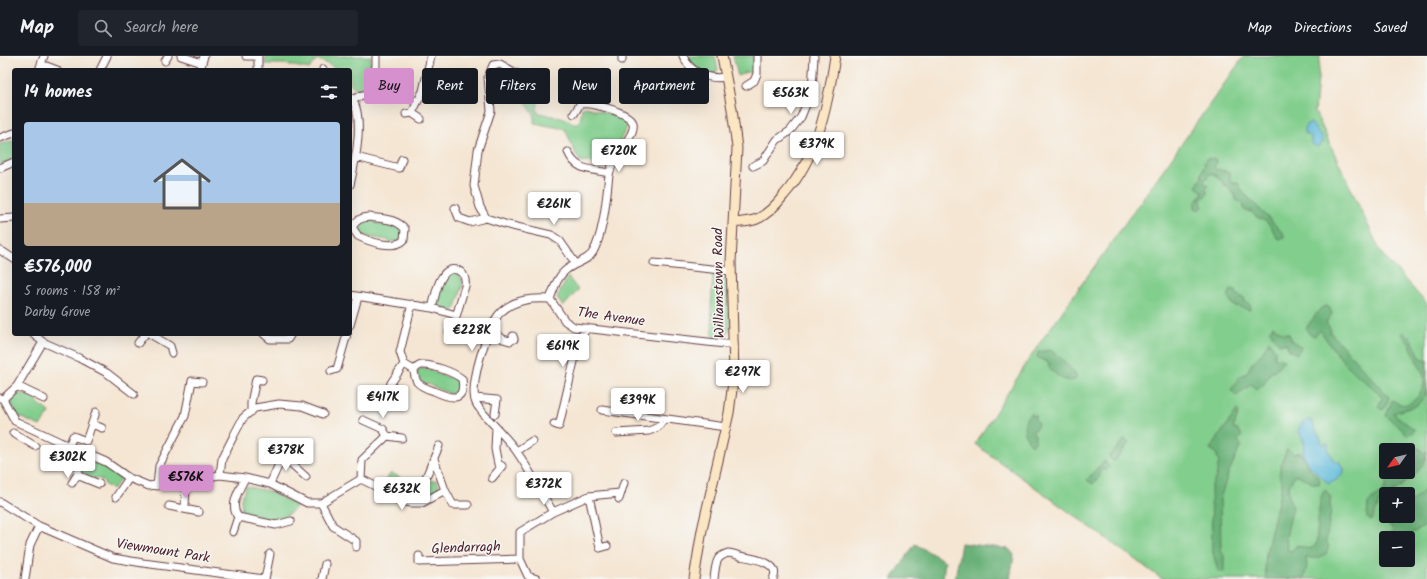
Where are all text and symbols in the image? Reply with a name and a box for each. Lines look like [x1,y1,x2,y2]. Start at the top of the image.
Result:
search box [78,10,358,46]
text: Map [20,13,54,43]
text: Search here [124,16,198,40]
icon: search [92,17,114,39]
text: Map [1247,17,1272,39]
text: Directions [1294,17,1352,39]
text: Saved [1374,17,1407,39]
chip: Buy [364,68,414,104]
chip: Rent [422,68,478,104]
chip: Filters [486,68,550,104]
chip: New [558,68,611,104]
chip: Apartment [619,68,709,104]
text: 14 homes [24,79,92,106]
icon: filters [318,81,340,103]
pin: €563K [763,81,819,115]
text: €563K [773,83,809,104]
pin: €379K [789,132,845,166]
text: €379K [799,134,835,155]
pin: €720K [591,139,647,173]
text: €720K [601,141,637,162]
icon: home [146,148,218,220]
pin: €261K [526,192,582,226]
text: €261K [537,194,571,215]
street label: Williamstown Road [707,227,731,338]
text: €576,000 [24,254,91,281]
text: 5 rooms · 158 m² [24,281,120,302]
street label: The Avenue [576,301,647,333]
text: Darby Grove [24,302,90,323]
pin: €228K [444,318,500,352]
text: €228K [453,320,491,341]
pin: €619K [535,334,591,368]
text: €619K [546,336,580,357]
pin: €297K [715,360,771,394]
text: €297K [725,362,761,383]
pin: €417K [355,385,411,419]
text: €417K [366,387,400,408]
pin: €399K [610,388,666,422]
text: €399K [620,390,656,411]
pin: €378K [258,438,314,472]
text: €378K [268,440,305,461]
north arrow [1379,443,1415,479]
map controls [1379,443,1415,567]
pin: €302K [40,445,96,479]
text: €302K [49,447,87,468]
pin: €576K [158,465,214,499]
text: €576K [168,467,204,488]
pin: €372K [516,472,572,506]
text: €372K [526,474,562,495]
pin: €632K [374,477,430,511]
text: €632K [383,479,421,500]
button: + [1379,487,1415,523]
button: − [1379,531,1415,567]
street label: Viewmount Park [115,533,212,569]
street label: Glendarragh [431,536,501,560]

